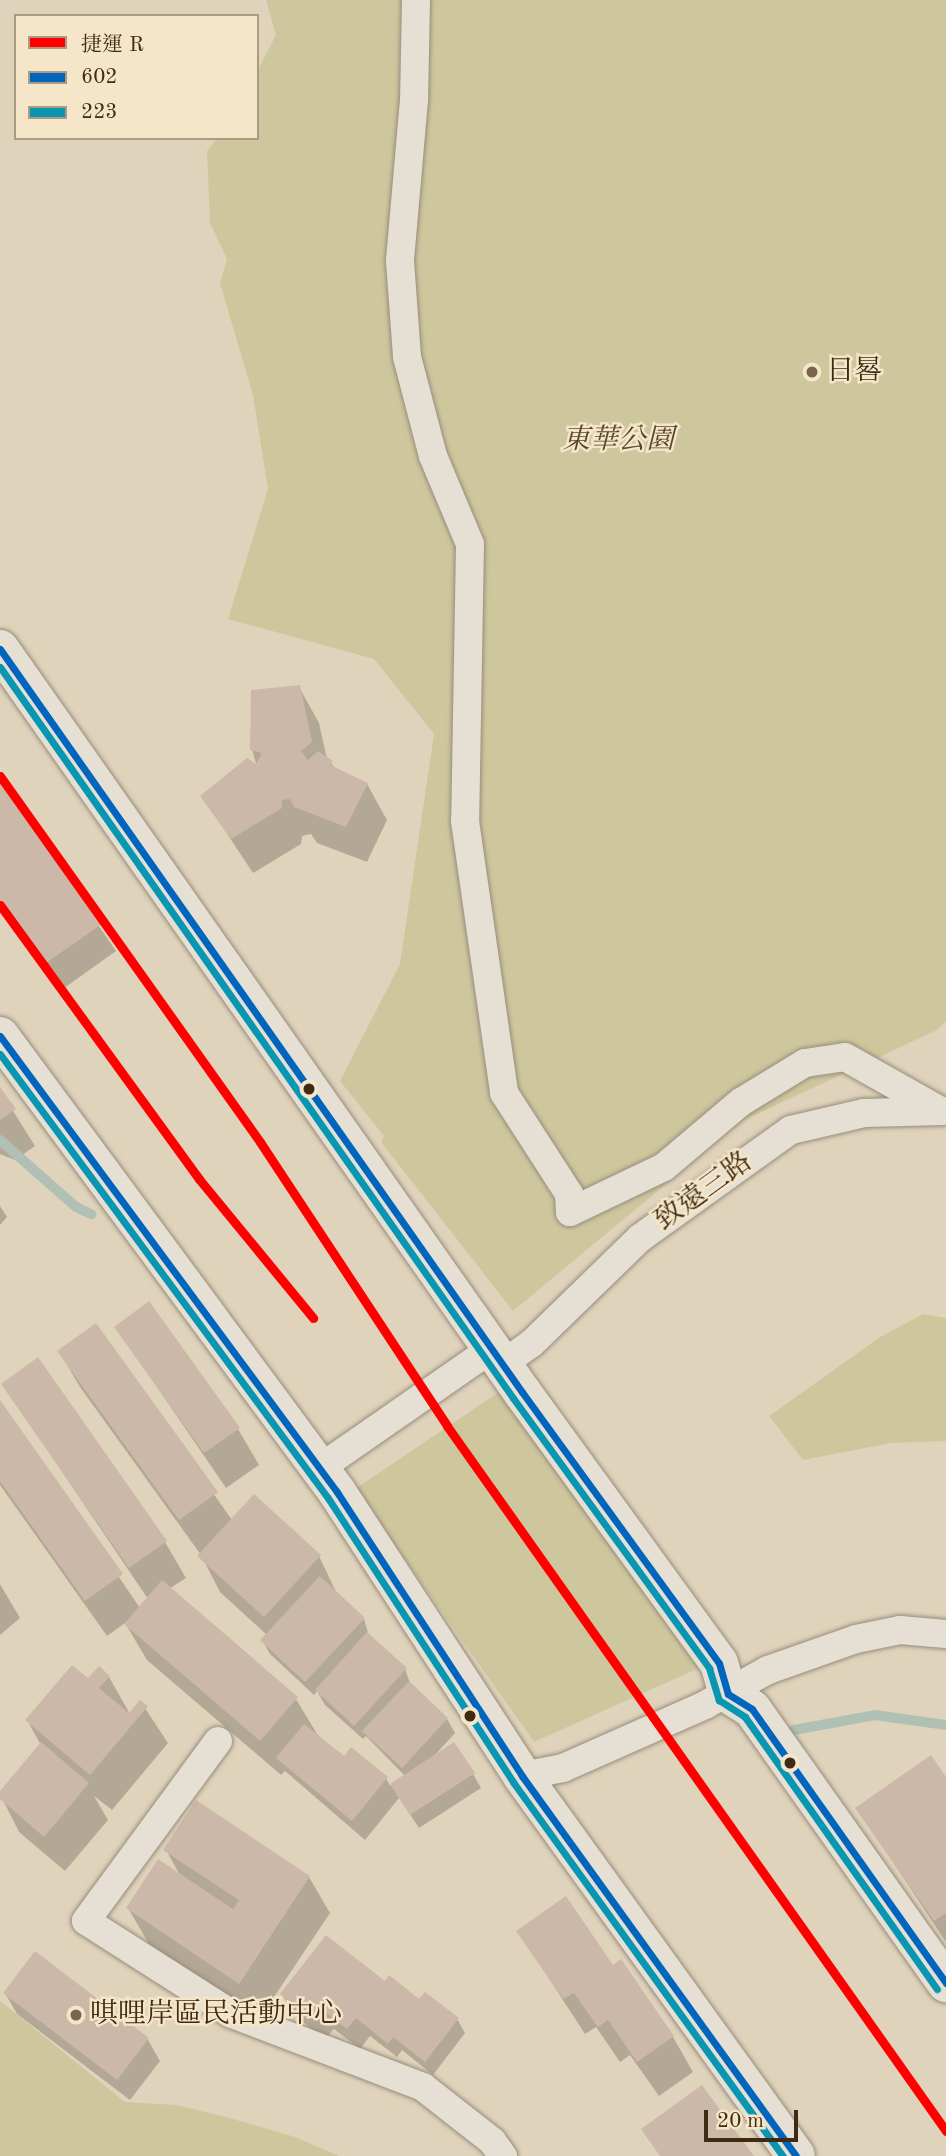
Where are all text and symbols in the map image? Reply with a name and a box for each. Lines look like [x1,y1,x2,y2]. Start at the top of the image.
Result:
legend [14,14,259,140]
text: 捷運 R [81,35,144,56]
text: 602 [81,67,118,88]
text: 223 [81,102,118,123]
place label: 日晷 [826,355,882,389]
marker: 日晷 [804,364,820,380]
park label: 東華公園 [562,424,674,458]
unlabelled marker [302,1082,316,1096]
street label: 致遠三路 [649,1145,759,1239]
unlabelled marker [463,1709,477,1723]
unlabelled marker [783,1756,797,1770]
place label: 唭哩岸區民活動中心 [90,1998,342,2032]
marker: 唭哩岸區民活動中心 [68,2007,84,2023]
scale bar [708,2096,802,2140]
text: 20 m [717,2111,764,2132]

